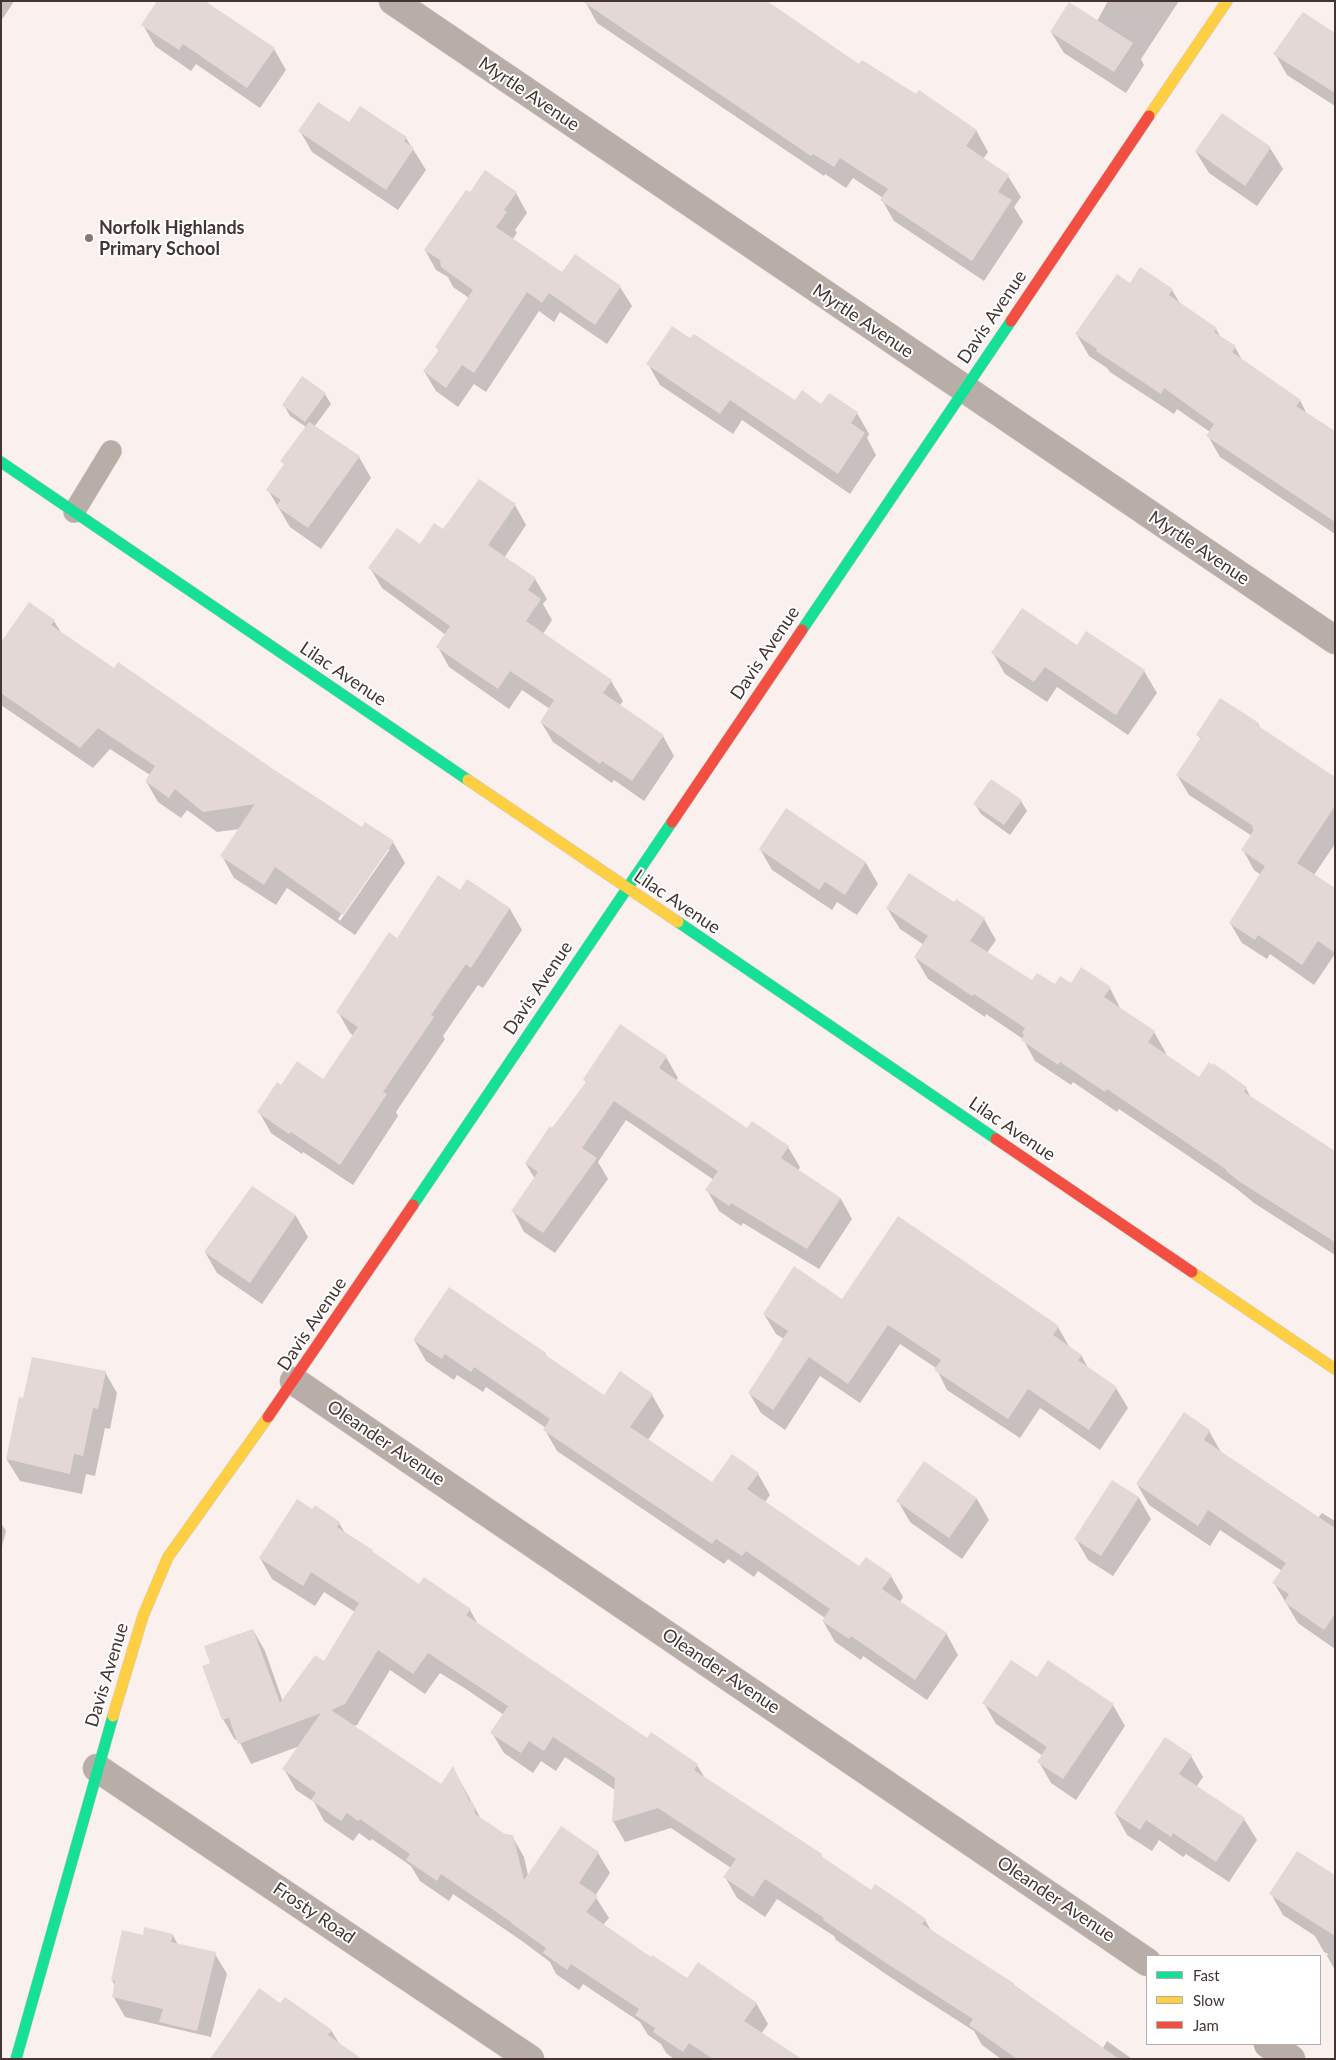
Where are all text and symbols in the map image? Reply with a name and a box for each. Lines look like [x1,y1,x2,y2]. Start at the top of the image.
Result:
street label: Myrtle Avenue [475,52,583,136]
place label: Norfolk Highlands Primary School [99,217,245,260]
marker: Norfolk Highlands Primary School [83,232,95,244]
street label: Davis Avenue [953,266,1031,368]
street label: Myrtle Avenue [809,279,917,363]
street label: Myrtle Avenue [1145,506,1253,590]
street label: Davis Avenue [726,602,804,704]
street label: Lilac Avenue [296,637,390,711]
street label: Lilac Avenue [630,865,724,939]
street label: Davis Avenue [499,937,577,1039]
street label: Lilac Avenue [965,1092,1059,1166]
street label: Davis Avenue [273,1273,351,1375]
street label: Oleander Avenue [323,1396,449,1490]
street label: Davis Avenue [81,1620,133,1730]
street label: Oleander Avenue [658,1624,784,1718]
street label: Oleander Avenue [993,1852,1119,1946]
street label: Frosty Road [269,1878,359,1948]
legend [1146,1955,1321,2045]
text: Fast [1193,1966,1220,1984]
text: Slow [1193,1991,1225,2009]
text: Jam [1193,2016,1219,2034]

